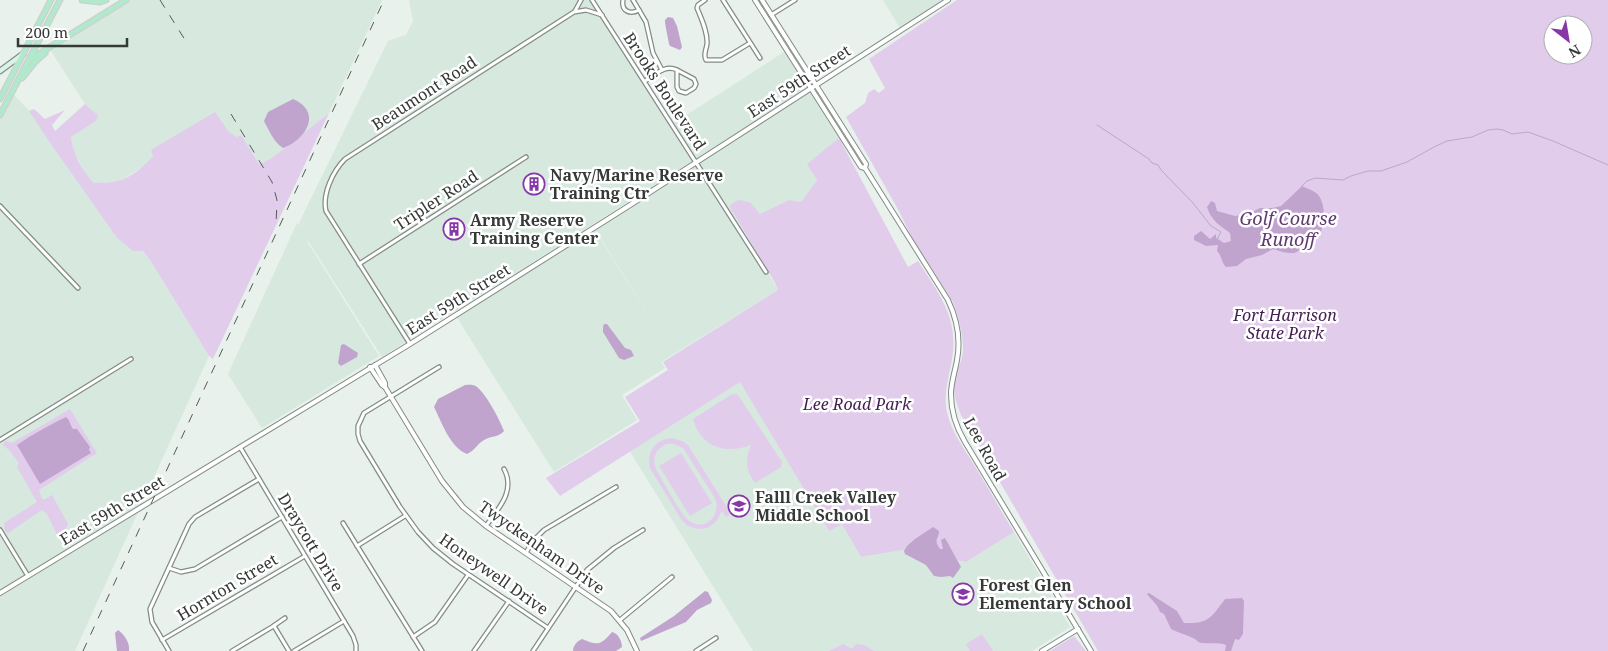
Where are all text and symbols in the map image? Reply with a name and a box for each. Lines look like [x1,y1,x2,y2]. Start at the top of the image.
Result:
scale bar [18,15,126,47]
north arrow [1543,15,1593,65]
text: 200 m [25,22,68,42]
street label: Brooks Boulevard [619,28,711,154]
street label: East 59th Street [743,39,855,122]
text: N [1565,41,1585,63]
street label: Beaumont Road [367,51,481,135]
place label: Navy/Marine Reserve Training Ctr [550,164,723,204]
street label: Tripler Road [390,165,482,235]
building icon: Navy/Marine Reserve Training Ctr [522,172,546,196]
water label: Golf Course Runoff [1239,206,1337,251]
place label: Army Reserve Training Center [470,209,599,249]
building icon: Army Reserve Training Center [442,217,466,241]
street label: East 59th Street [402,258,514,340]
park label: Fort Harrison State Park [1232,304,1337,344]
park label: Lee Road Park [802,393,912,415]
street label: Lee Road [958,413,1012,485]
street label: East 59th Street [56,470,169,550]
place label: Falll Creek Valley Middle School [755,486,897,526]
street label: Draycott Drive [273,489,349,595]
school or university icon: Falll Creek Valley Middle School [727,494,751,518]
street label: Twyckenham Drive [475,495,609,599]
street label: Honeywell Drive [435,528,553,620]
street label: Hornton Street [173,548,282,626]
place label: Forest Glen Elementary School [979,574,1132,614]
school or university icon: Forest Glen Elementary School [951,582,975,606]

